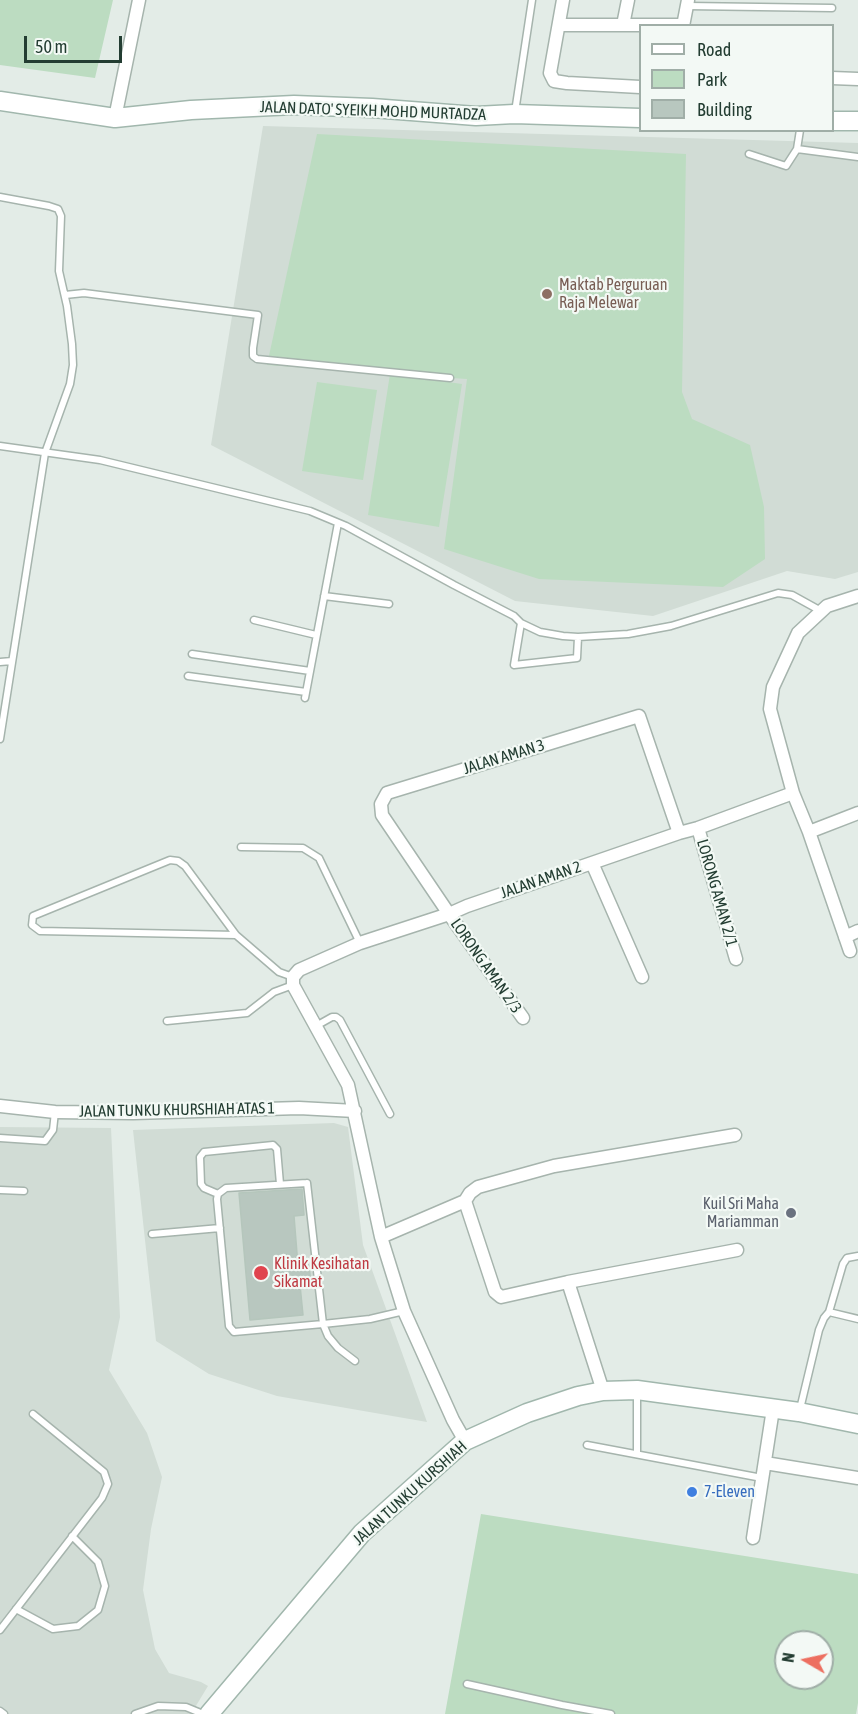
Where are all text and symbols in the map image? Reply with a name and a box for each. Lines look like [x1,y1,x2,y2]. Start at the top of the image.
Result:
scale bar [27,24,124,62]
legend [639,24,834,132]
text: 50 m [35,36,67,57]
text: Road [697,39,731,60]
text: Park [697,69,727,90]
street label: JALAN DATO' SYEIKH MOHD MURTADZA [260,97,486,125]
text: Building [697,99,752,120]
place label: Maktab Perguruan Raja Melewar [559,275,667,313]
marker: Maktab Perguruan Raja Melewar [540,287,554,301]
street label: JALAN AMAN 3 [461,736,547,778]
street label: LORONG AMAN 2/1 [692,837,742,949]
street label: JALAN AMAN 2 [498,857,584,903]
street label: LORONG AMAN 2/3 [446,915,526,1017]
street label: JALAN TUNKU KHURSHIAH ATAS 1 [79,1099,275,1121]
place label: Kuil Sri Maha Mariamman [703,1194,779,1232]
marker: Kuil Sri Maha Mariamman [784,1206,798,1220]
place label: Klinik Kesihatan Sikamat [274,1254,370,1292]
marker: Klinik Kesihatan Sikamat [252,1264,270,1282]
street label: JALAN TUNKU KURSHIAH [349,1437,471,1549]
place label: 7-Eleven [704,1482,755,1502]
marker: 7-Eleven [685,1485,699,1499]
north arrow [774,1630,834,1690]
text: N [779,1651,798,1664]

